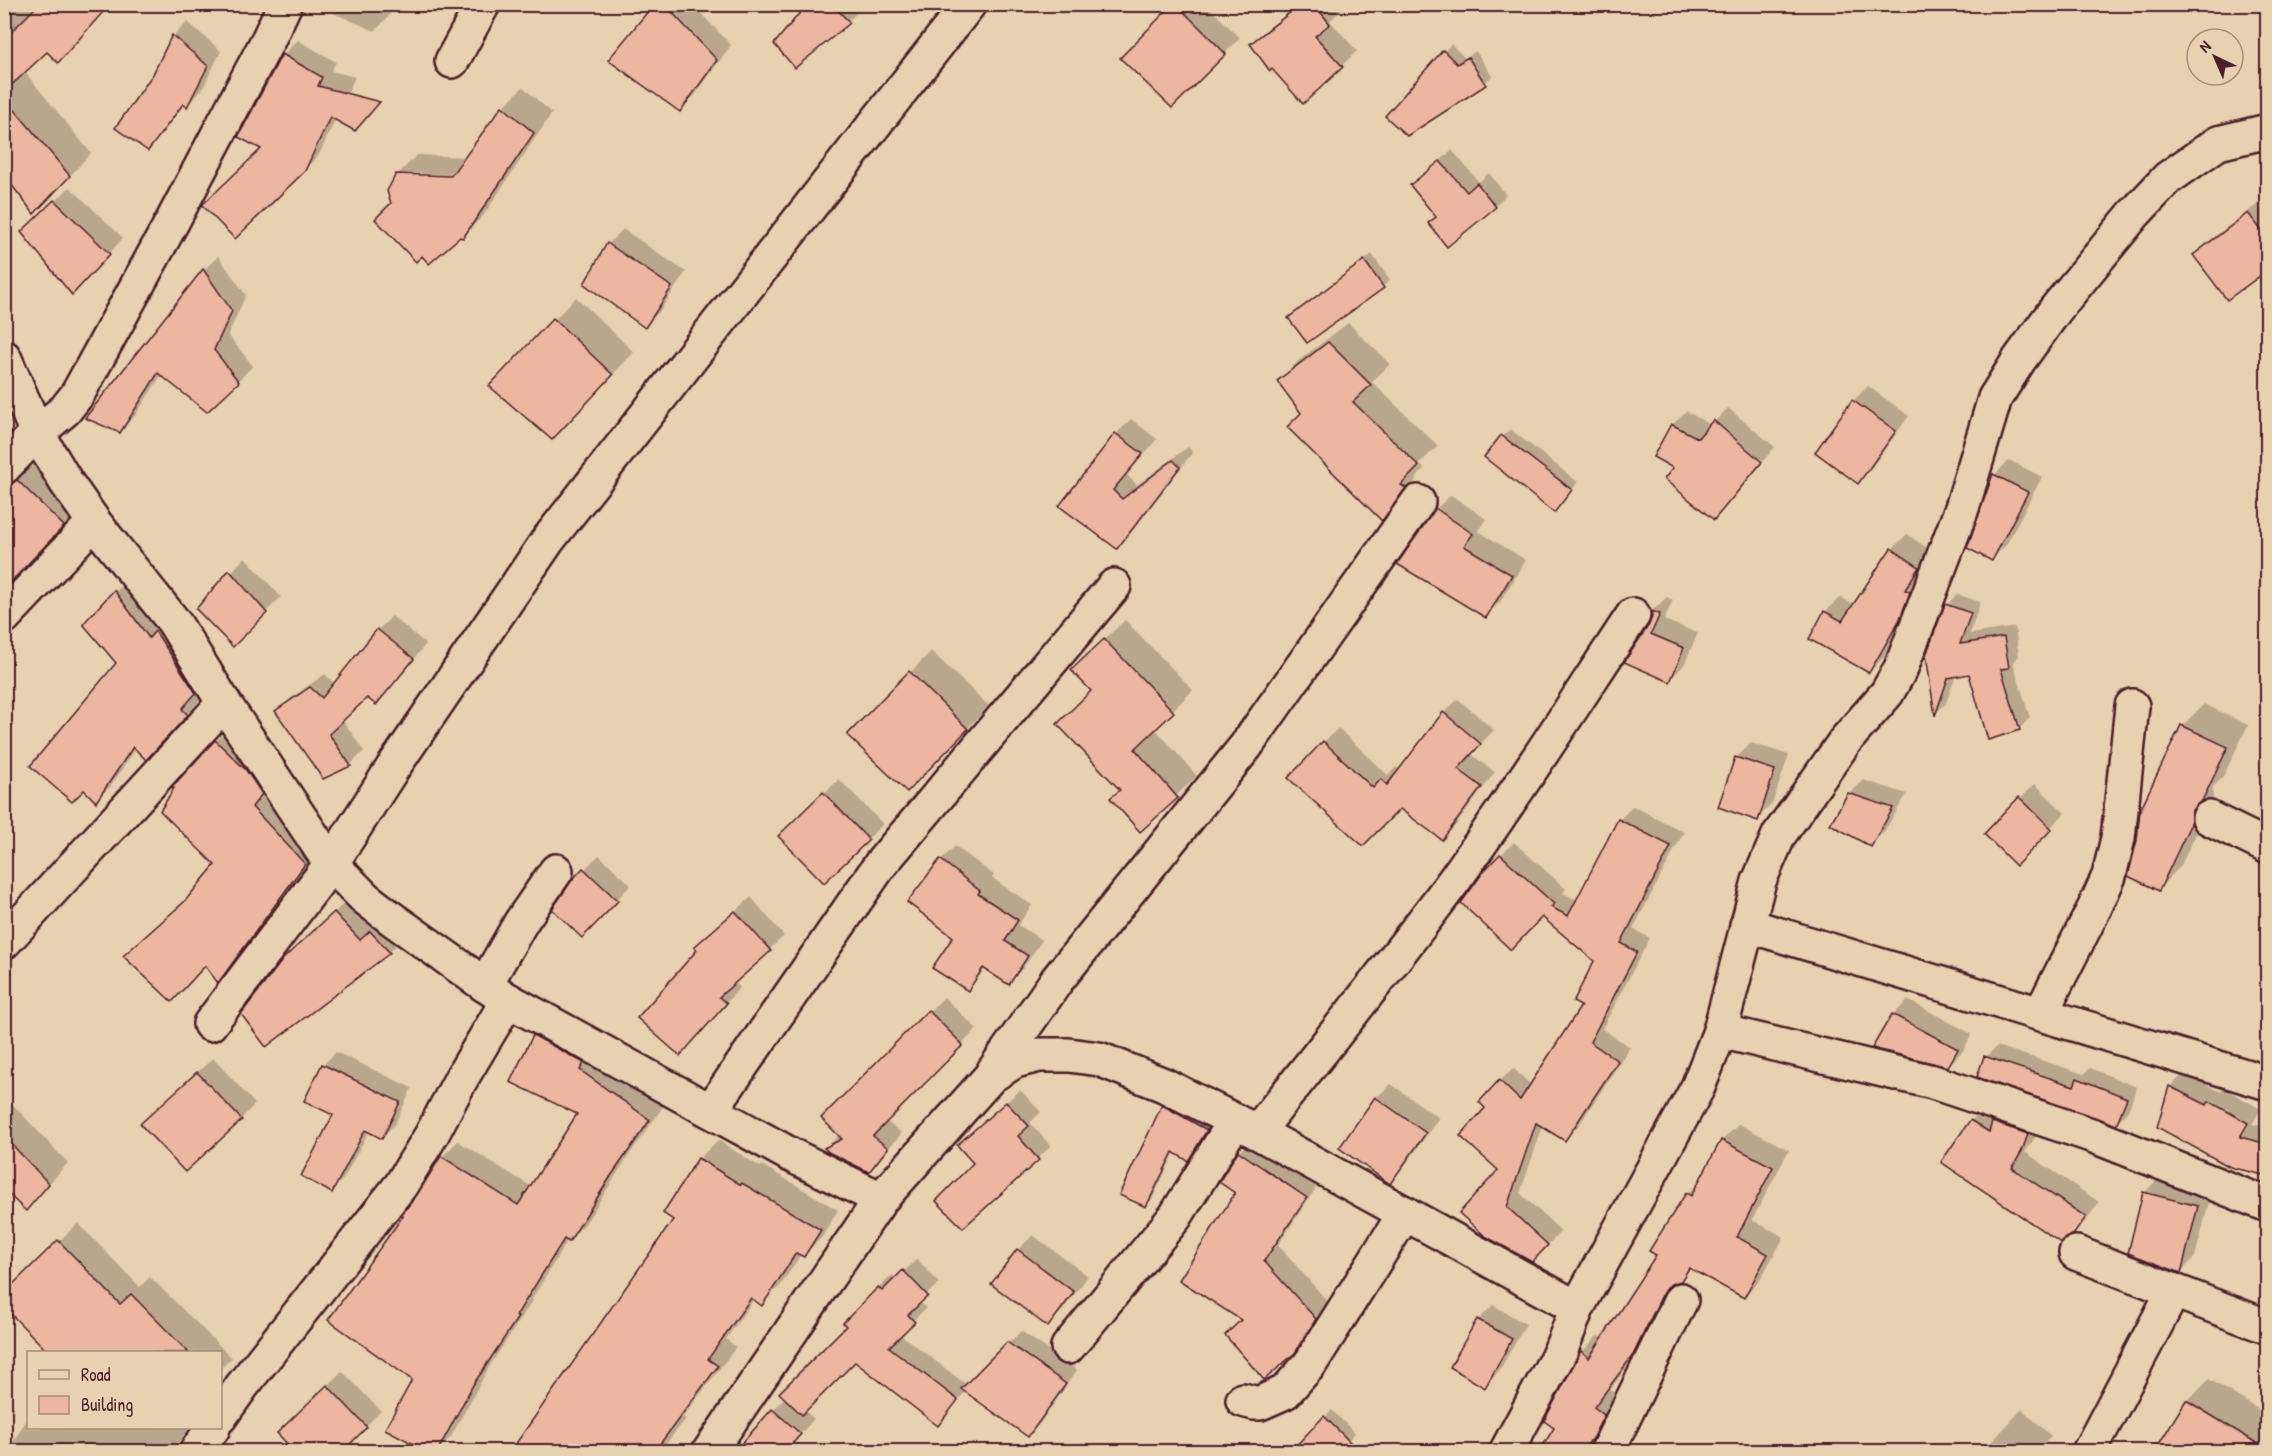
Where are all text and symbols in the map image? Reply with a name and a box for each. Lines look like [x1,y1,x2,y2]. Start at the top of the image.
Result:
north arrow [2185,27,2245,87]
text: N [2194,35,2216,57]
legend [27,1351,222,1429]
text: Road [81,1362,111,1387]
text: Building [81,1392,133,1417]

